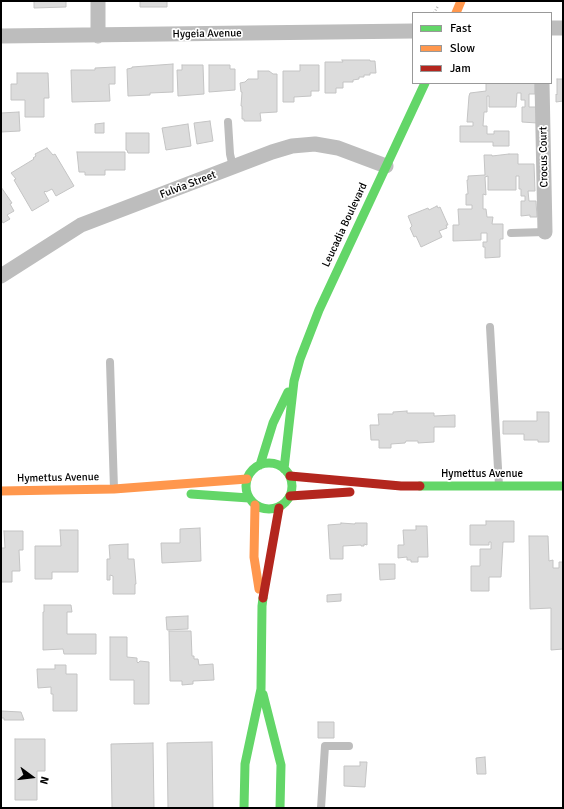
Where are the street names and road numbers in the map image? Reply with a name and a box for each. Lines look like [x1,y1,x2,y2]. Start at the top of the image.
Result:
street label: Hygeia Avenue [172,27,242,41]
street label: Crocus Court [537,126,551,188]
street label: Fulvia Street [158,168,218,202]
street label: Leucadia Boulevard [320,181,370,269]
street label: Hymettus Avenue [441,467,523,481]
street label: Hymettus Avenue [17,471,99,485]

